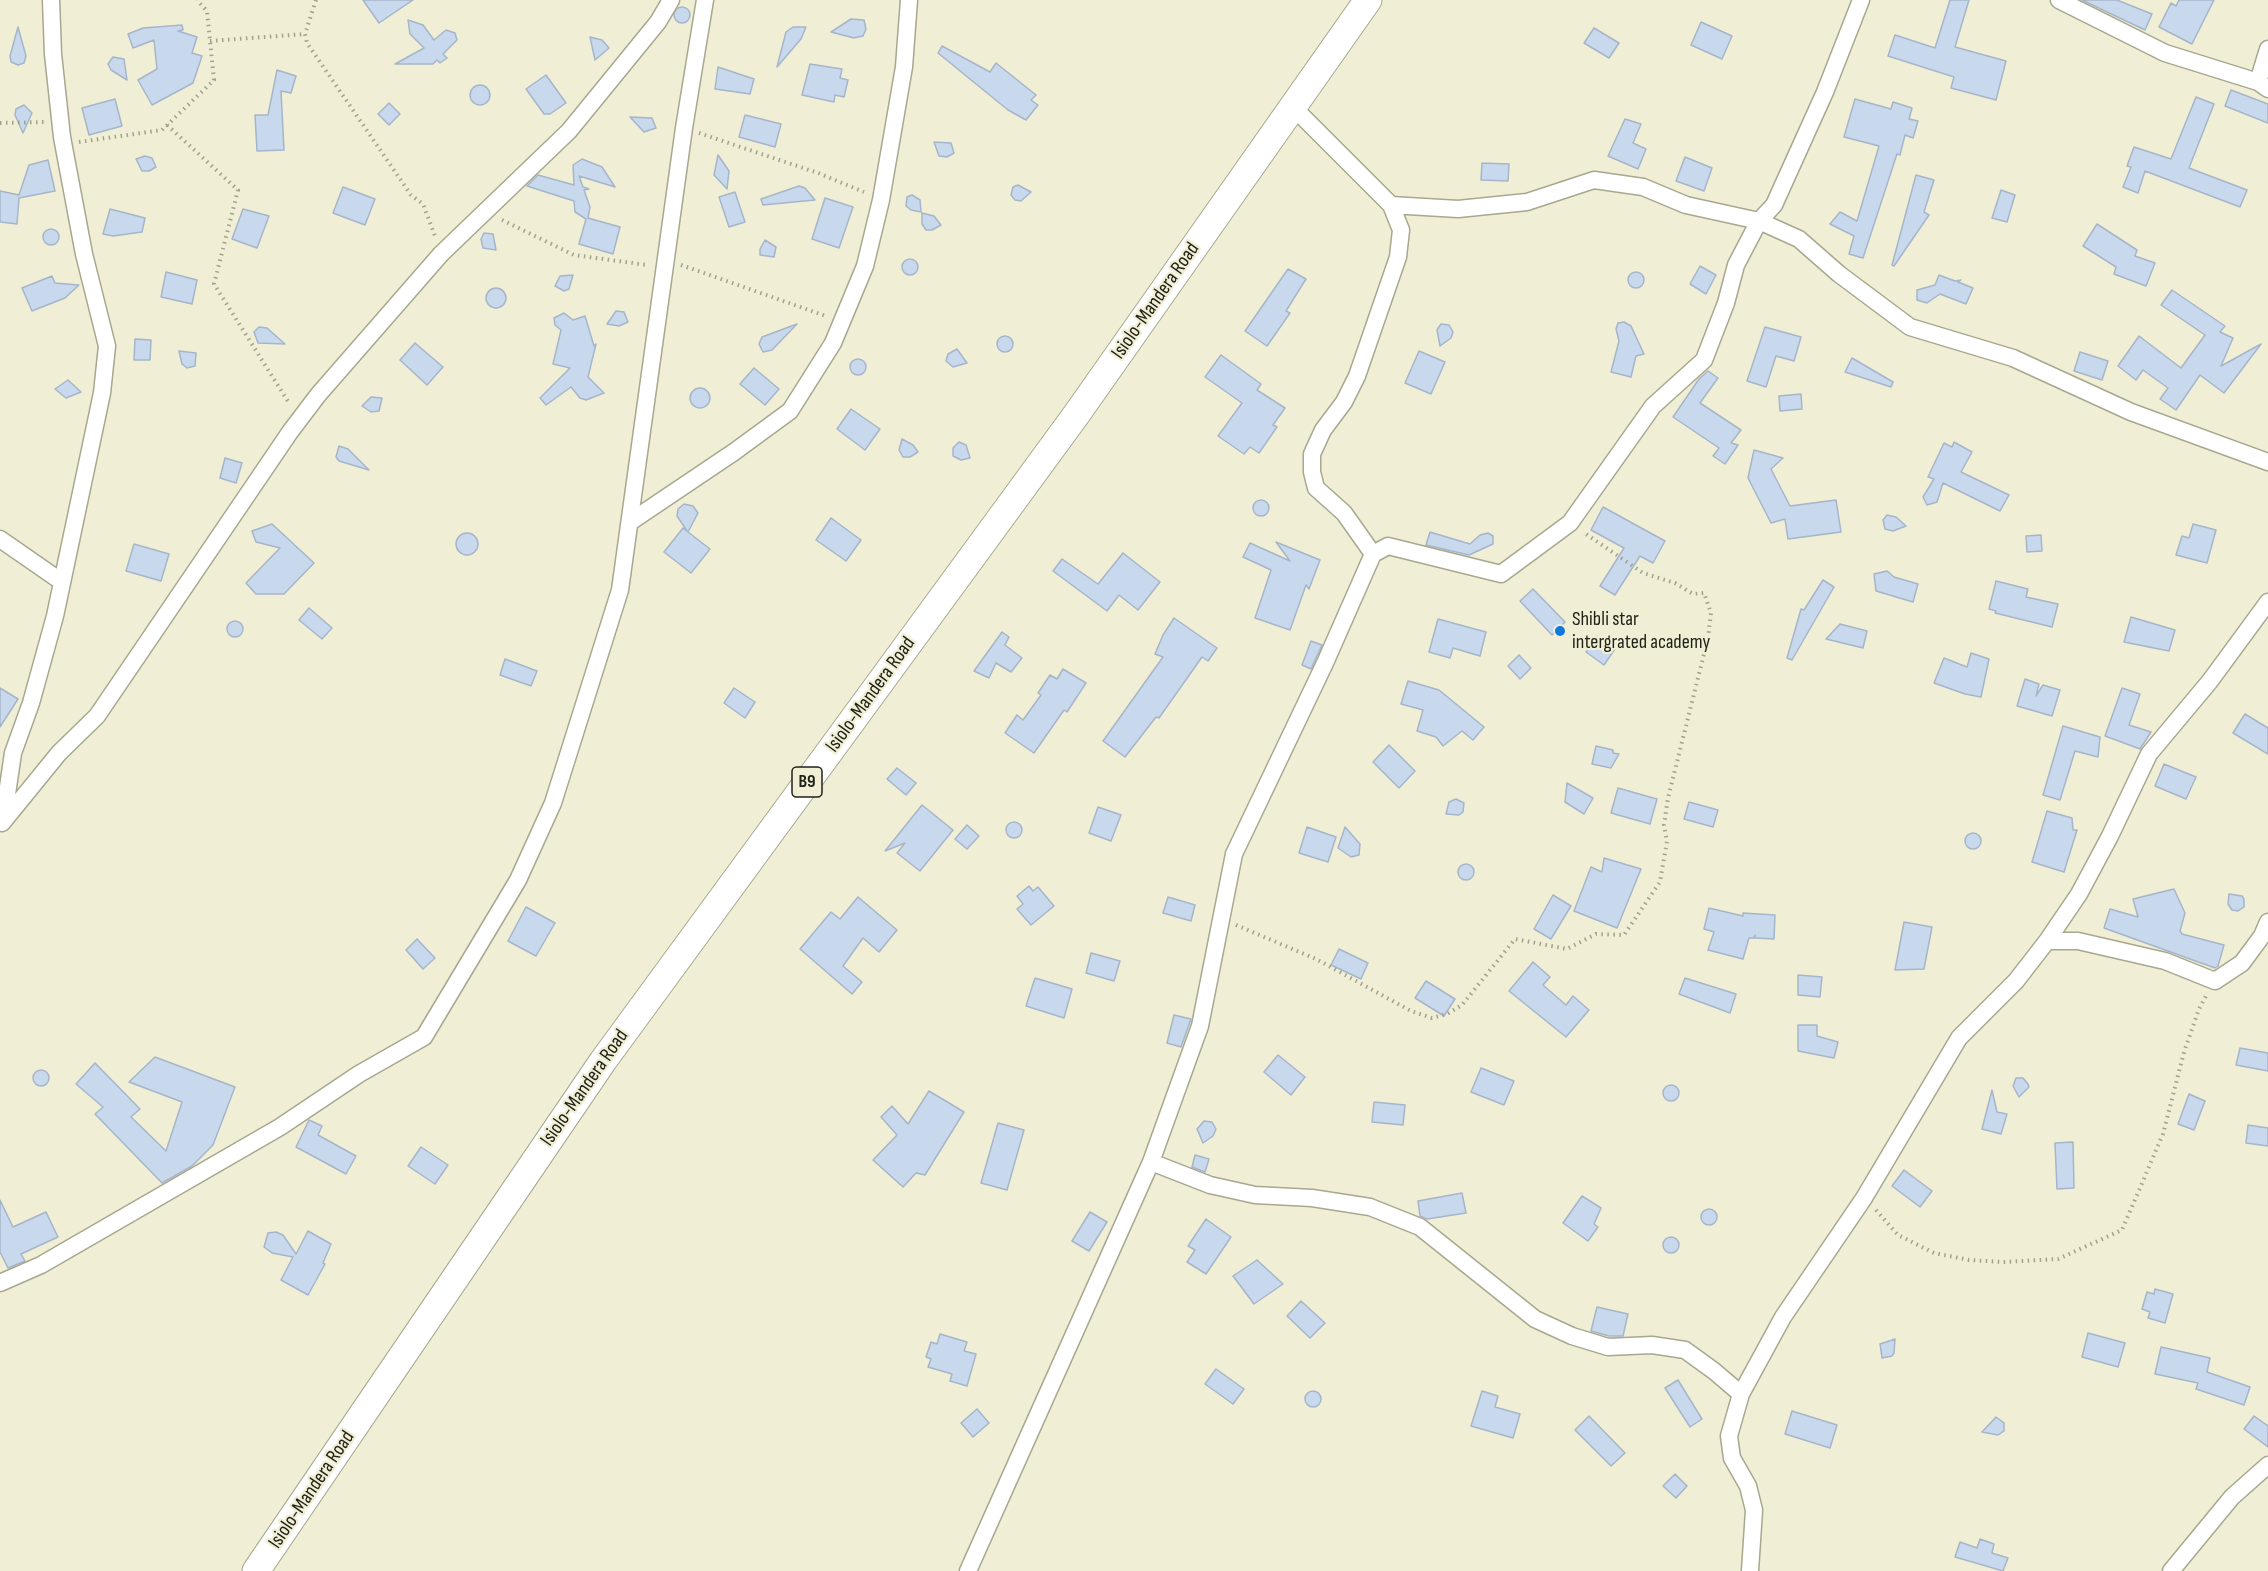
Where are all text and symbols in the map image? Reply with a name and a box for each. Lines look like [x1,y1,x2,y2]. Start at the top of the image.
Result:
street label: Isiolo-Mandera Road [1107,238,1205,364]
place label: Shibli star intergrated academy [1572,608,1710,655]
marker: Shibli star intergrated academy [1553,624,1567,638]
street label: Isiolo-Mandera Road [821,633,921,757]
road number: B9 [792,767,822,797]
street label: Isiolo-Mandera Road [536,1025,634,1151]
street label: Isiolo-Mandera Road [264,1427,360,1553]

